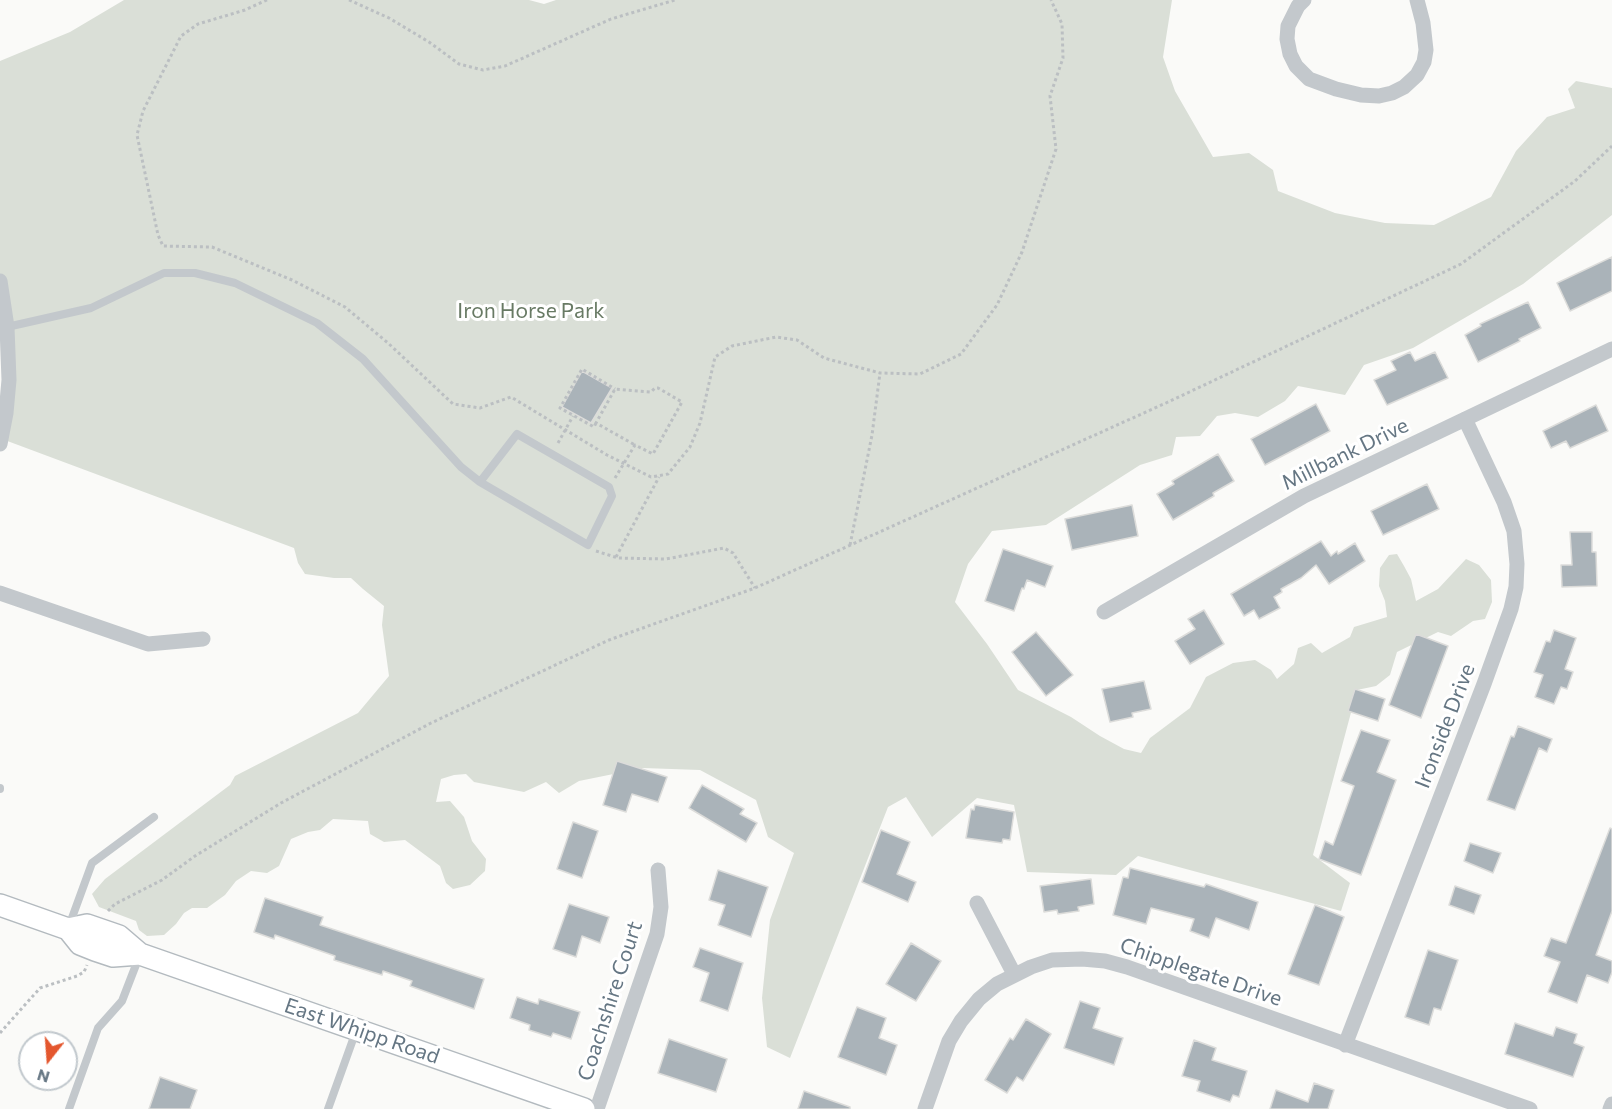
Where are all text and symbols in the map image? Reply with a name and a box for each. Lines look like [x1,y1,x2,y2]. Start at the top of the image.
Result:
park label: Iron Horse Park [457,298,605,324]
street label: Millbank Drive [1278,412,1412,496]
street label: Ironside Drive [1410,660,1480,792]
street label: Coachshire Court [572,918,648,1084]
street label: Chipplegate Drive [1117,932,1285,1012]
street label: East Whipp Road [281,993,443,1069]
north arrow [18,1031,78,1091]
text: N [35,1066,52,1088]

